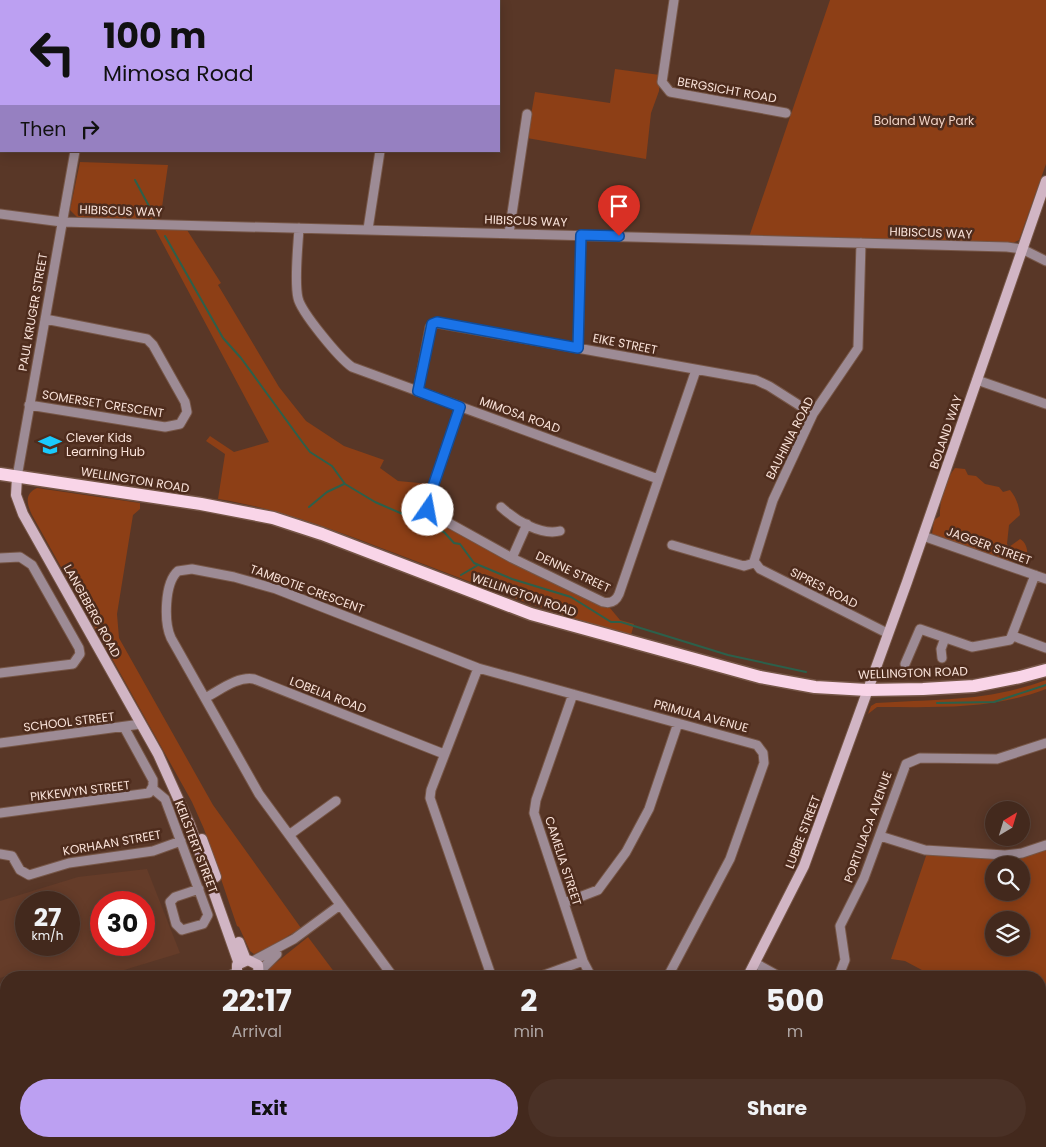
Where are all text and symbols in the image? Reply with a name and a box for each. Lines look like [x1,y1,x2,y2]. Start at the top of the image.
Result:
text: 100 m [103,11,206,60]
icon: left [20,20,85,85]
text: Mimosa Road [103,58,254,89]
street label: BERGSICHT ROAD [676,72,778,107]
park label: Boland Way Park [874,112,975,129]
icon: right [76,115,104,143]
text: Then [20,116,66,143]
pin [598,185,640,236]
icon: arrive [605,192,633,220]
street label: HIBISCUS WAY [79,201,163,220]
street label: HIBISCUS WAY [484,211,568,230]
street label: HIBISCUS WAY [889,223,973,242]
street label: PAUL KRUGER STREET [14,251,51,372]
street label: EIKE STREET [591,329,659,358]
street label: SOMERSET CRESCENT [41,385,166,422]
street label: MIMOSA ROAD [477,392,563,437]
street label: BAUHINIA ROAD [761,393,818,482]
street label: BOLAND WAY [925,393,966,471]
place label: Clever Kids Learning Hub [66,429,145,460]
school or university icon: Clever Kids Learning Hub [37,432,63,458]
street label: WELLINGTON ROAD [80,463,191,496]
position arrow [401,483,453,535]
street label: JAGGER STREET [944,522,1035,569]
street label: DENNE STREET [533,547,614,596]
street label: TAMBOTIE CRESCENT [248,560,367,617]
street label: LANGEBERG ROAD [60,561,125,660]
street label: SIPRES ROAD [787,563,861,612]
street label: WELLINGTON ROAD [469,569,579,620]
street label: WELLINGTON ROAD [858,662,968,683]
street label: LOBELIA ROAD [287,672,369,717]
street label: PRIMULA AVENUE [652,695,750,736]
street label: SCHOOL STREET [22,707,116,736]
street label: PORTULACA AVENUE [840,769,896,885]
street label: PIKKEWYN STREET [29,776,131,805]
street label: LUBBE STREET [781,792,824,871]
street label: KEILSTERT STREET [171,798,222,896]
north arrow [985,801,1030,846]
map controls [985,801,1030,956]
street label: CAMELIA STREET [541,814,586,908]
street label: KORHAAN STREET [61,825,163,860]
button: search [985,856,1030,901]
speed limit sign: 30 [90,891,155,956]
text: 27 [34,900,61,935]
button: layers [985,911,1030,956]
text: km/h [32,927,63,944]
text: 22:17 [222,979,292,1022]
text: 2 [520,979,537,1022]
text: 500 [766,979,824,1022]
text: Arrival [232,1020,282,1043]
text: min [513,1020,544,1043]
text: m [787,1020,803,1043]
button: Exit [20,1079,518,1137]
button: Share [528,1079,1026,1137]

